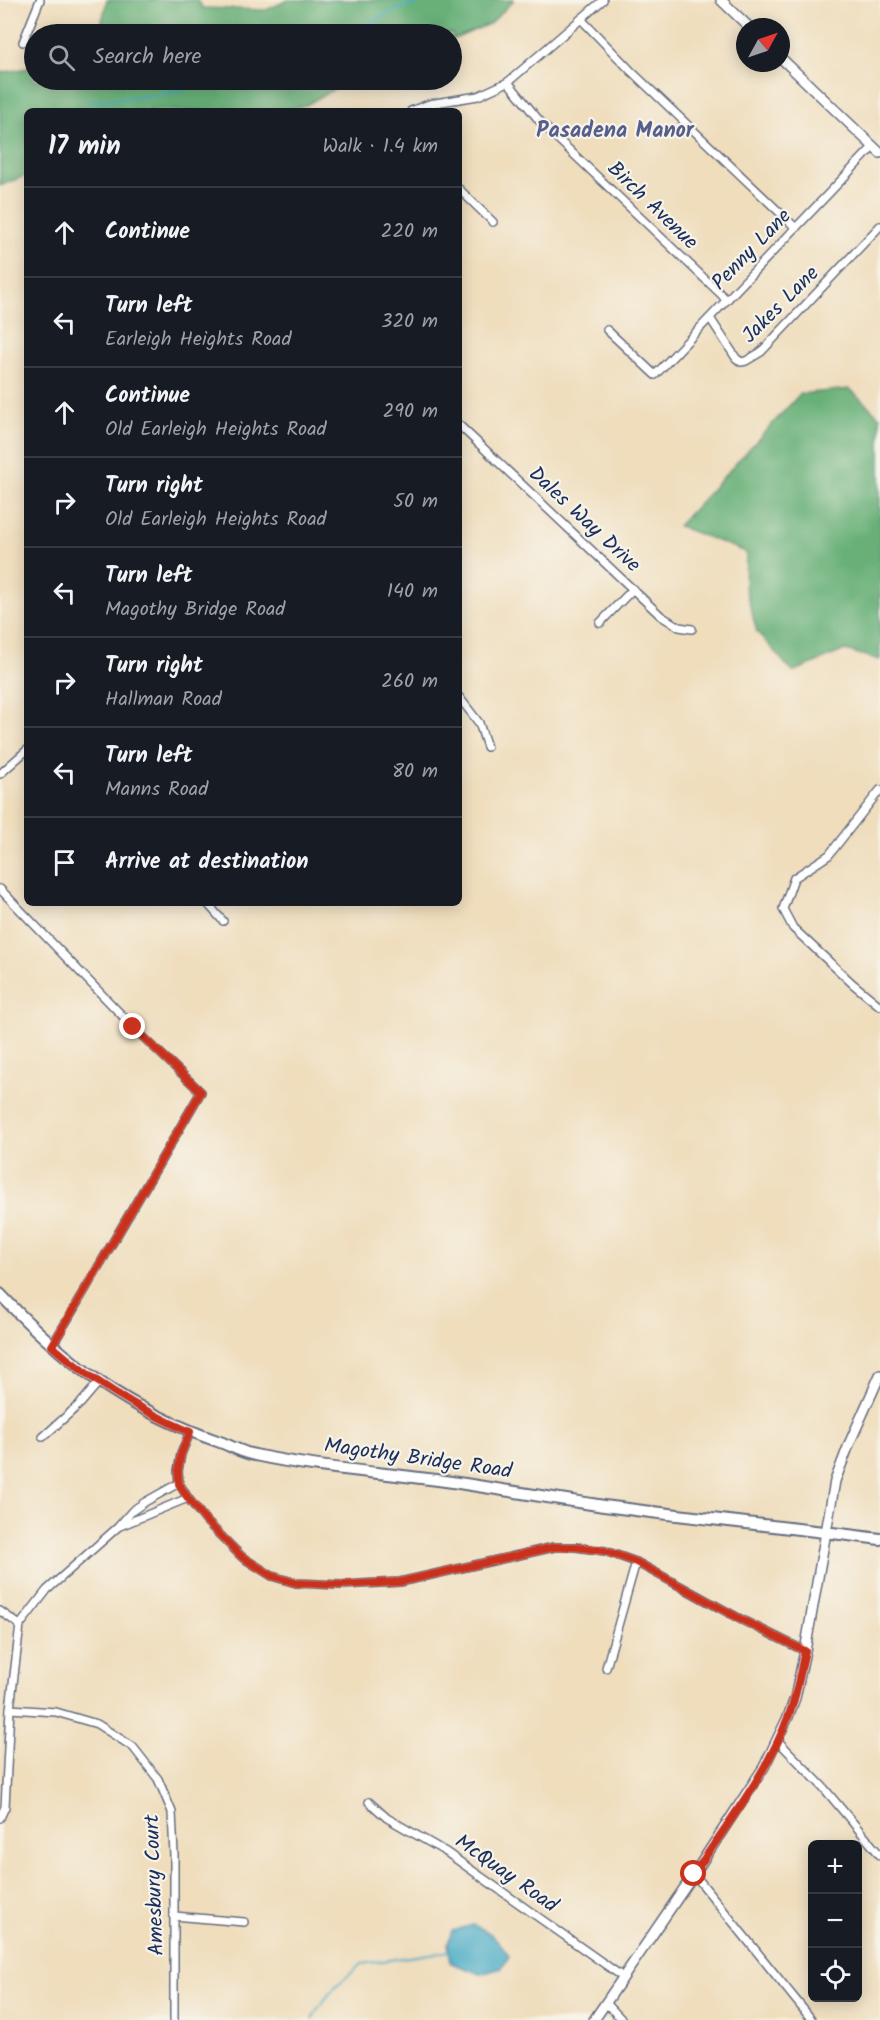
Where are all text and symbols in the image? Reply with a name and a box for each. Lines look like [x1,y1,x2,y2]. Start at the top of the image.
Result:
north arrow [736,18,790,72]
search box [24,24,462,90]
text: Search here [93,40,201,75]
icon: search [45,41,78,74]
district label: Pasadena Manor [536,114,695,149]
text: 17 min [48,126,121,168]
text: Walk · 1.4 km [323,131,438,163]
street label: Birch Avenue [599,154,706,259]
street label: Penny Lane [704,201,800,299]
text: Continue [105,215,190,250]
icon: ahead [48,216,81,249]
text: 220 m [381,216,438,248]
street label: Jakes Lane [735,258,828,351]
text: Turn left [105,289,192,324]
icon: left [48,306,81,339]
text: 320 m [381,306,438,338]
text: Earleigh Heights Road [105,324,291,356]
text: Continue [105,379,190,414]
icon: ahead [48,396,81,429]
text: 290 m [383,396,438,428]
text: Old Earleigh Heights Road [105,414,327,446]
street label: Dales Way Drive [520,459,648,581]
text: Turn right [105,469,203,504]
icon: right [48,486,81,519]
text: 50 m [393,486,438,518]
text: Old Earleigh Heights Road [105,504,327,536]
text: Turn left [105,559,192,594]
icon: left [48,576,81,609]
text: 140 m [387,576,438,608]
text: Magothy Bridge Road [105,594,285,626]
text: Turn right [105,649,203,684]
icon: right [48,666,81,699]
text: 260 m [381,666,438,698]
text: Hallman Road [105,684,222,716]
text: Turn left [105,739,192,774]
icon: left [48,756,81,789]
text: 80 m [392,756,438,788]
text: Manns Road [105,774,208,806]
text: Arrive at destination [105,845,308,880]
icon: arrive [48,846,81,879]
route end [119,1013,145,1039]
street label: Magothy Bridge Road [322,1429,515,1489]
street label: Amesbury Court [136,1813,174,1956]
street label: McQuay Road [448,1826,565,1922]
map controls [808,1840,862,2002]
button: + [808,1840,862,1894]
route start [680,1860,706,1886]
button: − [808,1894,862,1948]
button: locate [808,1948,862,2002]

